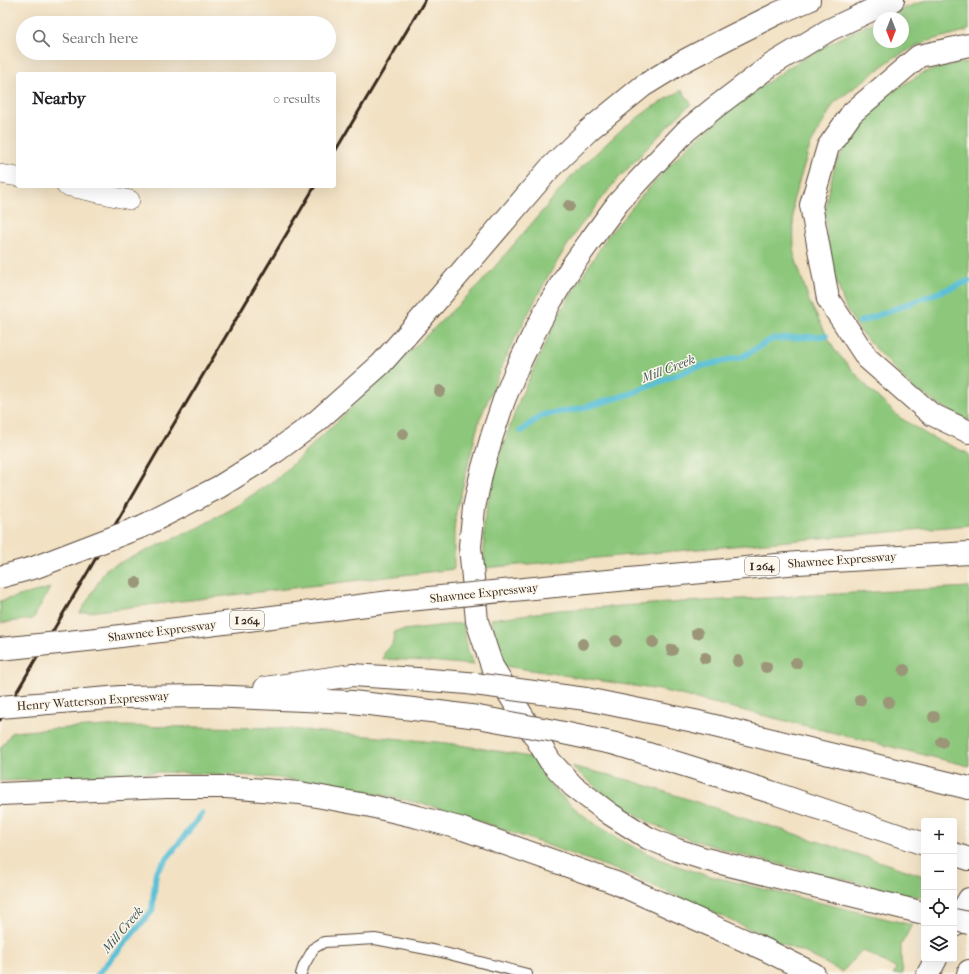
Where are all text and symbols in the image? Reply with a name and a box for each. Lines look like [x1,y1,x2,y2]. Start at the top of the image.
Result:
north arrow [873,12,909,48]
search box [16,16,336,60]
icon: search [30,27,52,49]
text: Search here [62,29,138,47]
text: Nearby [32,88,86,108]
text: 0 results [273,91,320,106]
water label: Mill Creek [638,351,697,386]
street label: Shawnee Expressway [787,549,897,571]
road number: I 264 [745,557,779,575]
street label: Shawnee Expressway [429,580,539,606]
road number: I 264 [230,611,264,629]
street label: Shawnee Expressway [107,617,218,645]
street label: Henry Watterson Expressway [16,689,170,713]
map controls [921,818,957,962]
button: + [921,818,957,854]
button: − [921,854,957,890]
button: locate [921,890,957,926]
water label: Mill Creek [98,903,146,956]
button: layers [921,926,957,962]

